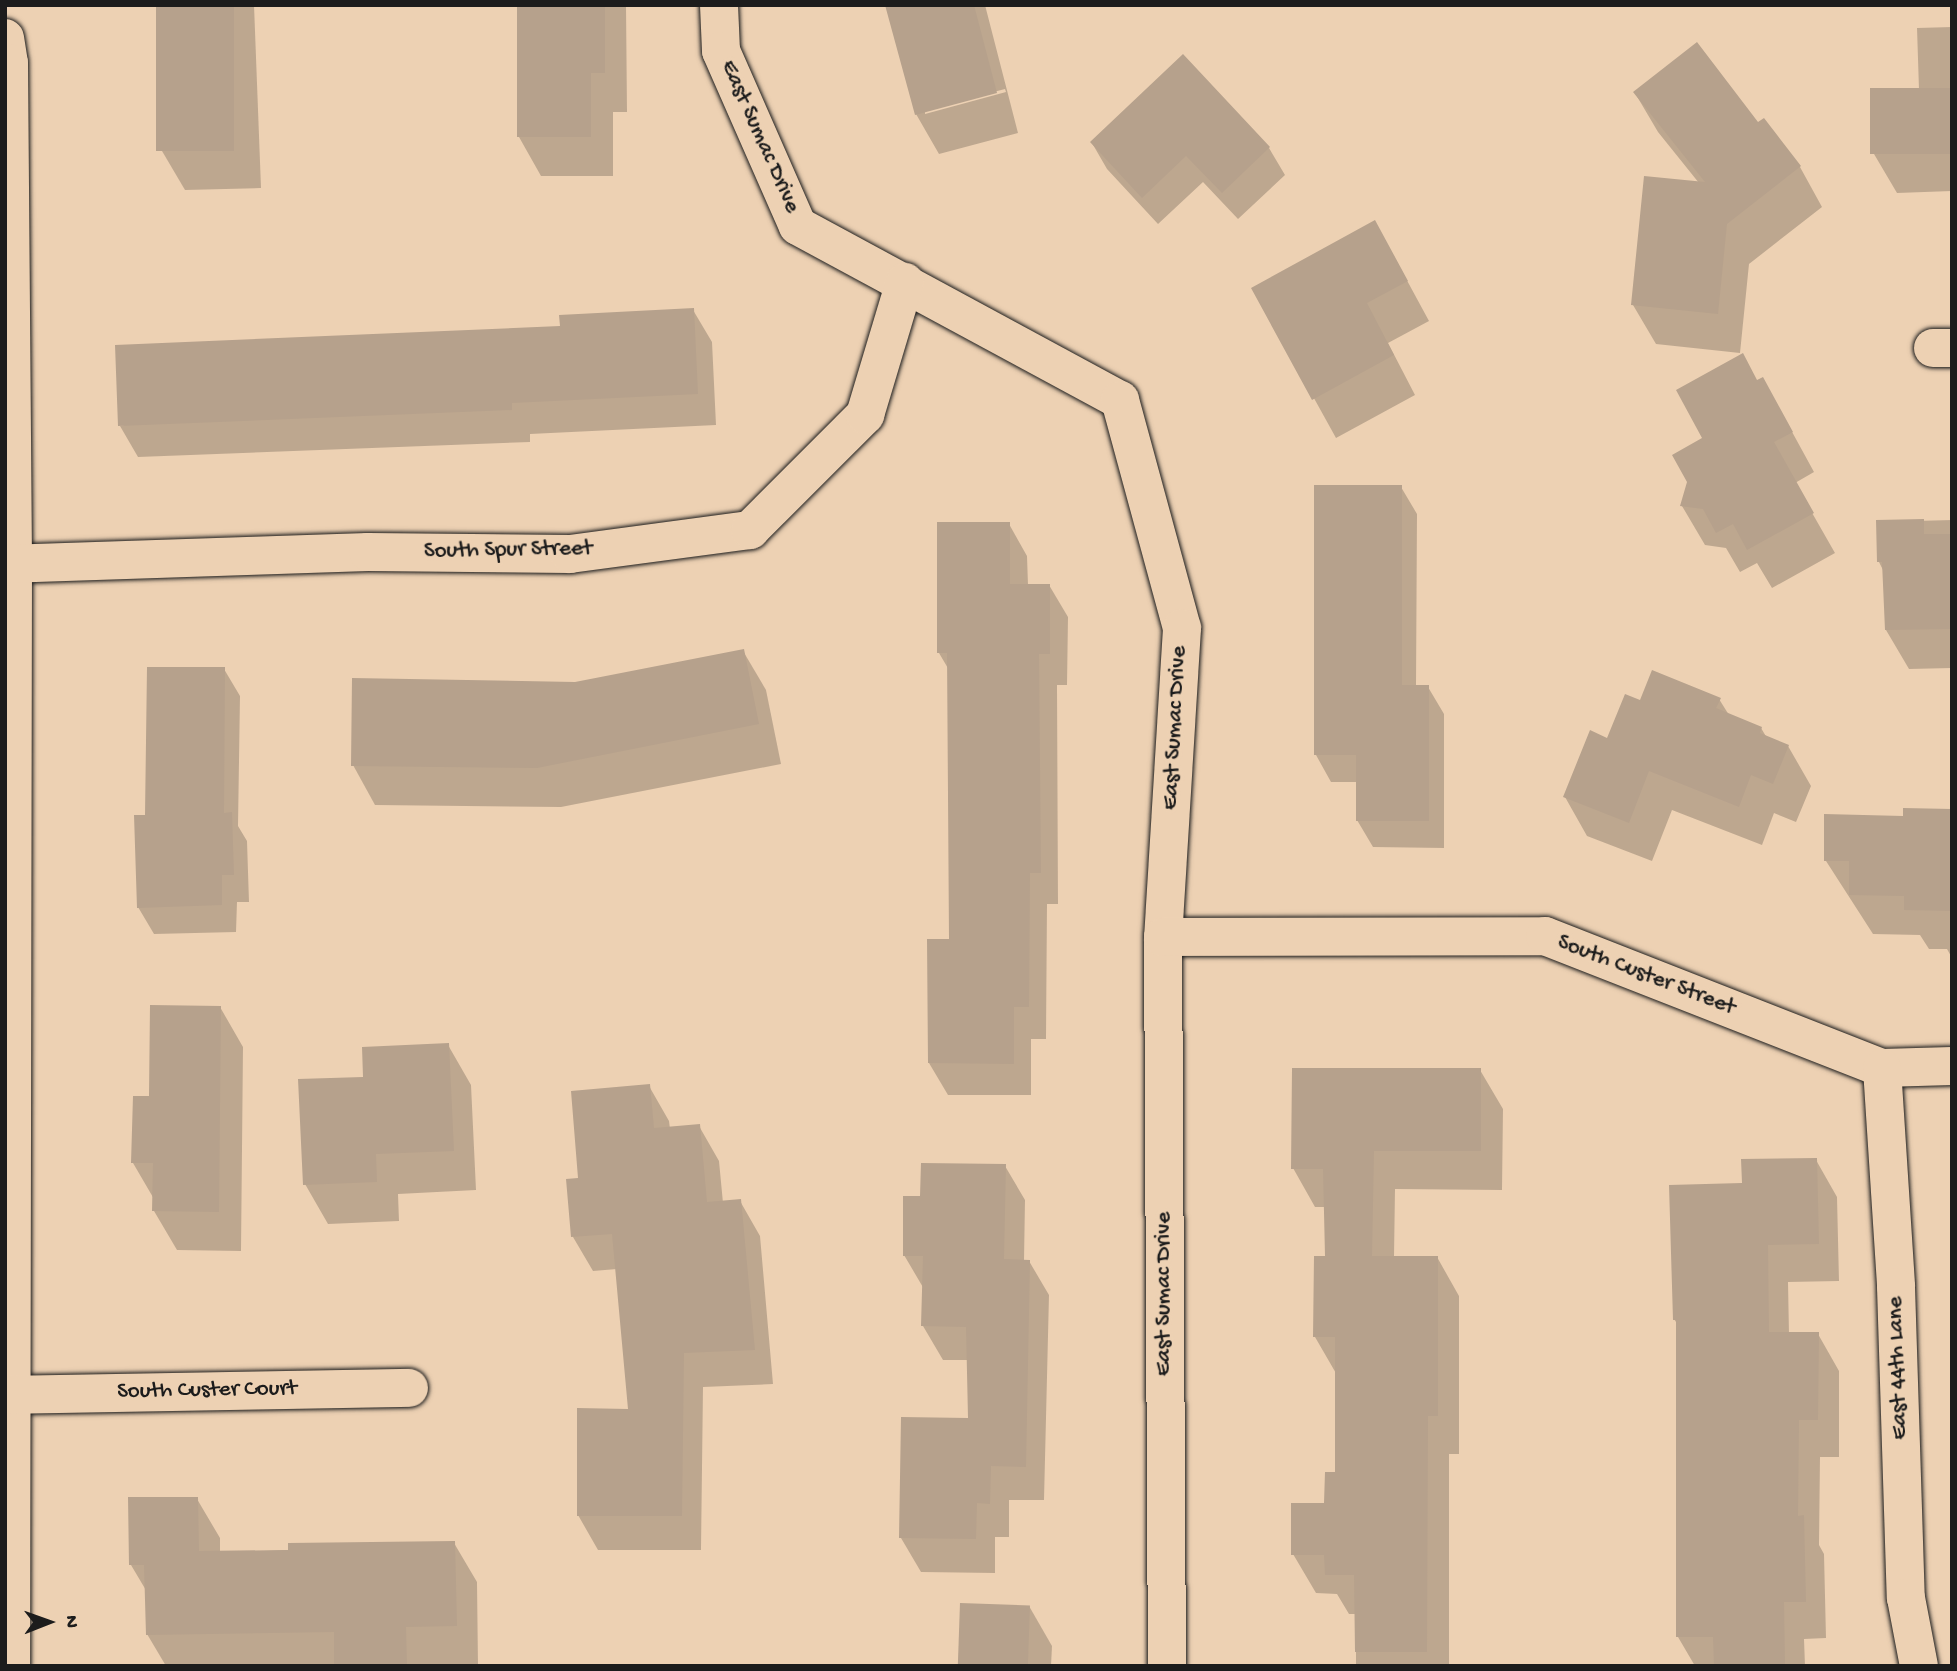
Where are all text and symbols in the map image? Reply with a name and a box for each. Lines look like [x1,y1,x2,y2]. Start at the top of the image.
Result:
street label: East Sumac Drive [713,56,805,218]
street label: South Spur Street [424,536,592,566]
street label: East Sumac Drive [1158,645,1194,811]
street label: South Custer Street [1553,929,1739,1023]
street label: East Sumac Drive [1151,1212,1179,1376]
street label: East 44th Lane [1883,1296,1915,1440]
street label: South Custer Court [117,1376,297,1406]
north arrow [14,1587,84,1657]
text: N [59,1615,82,1628]

